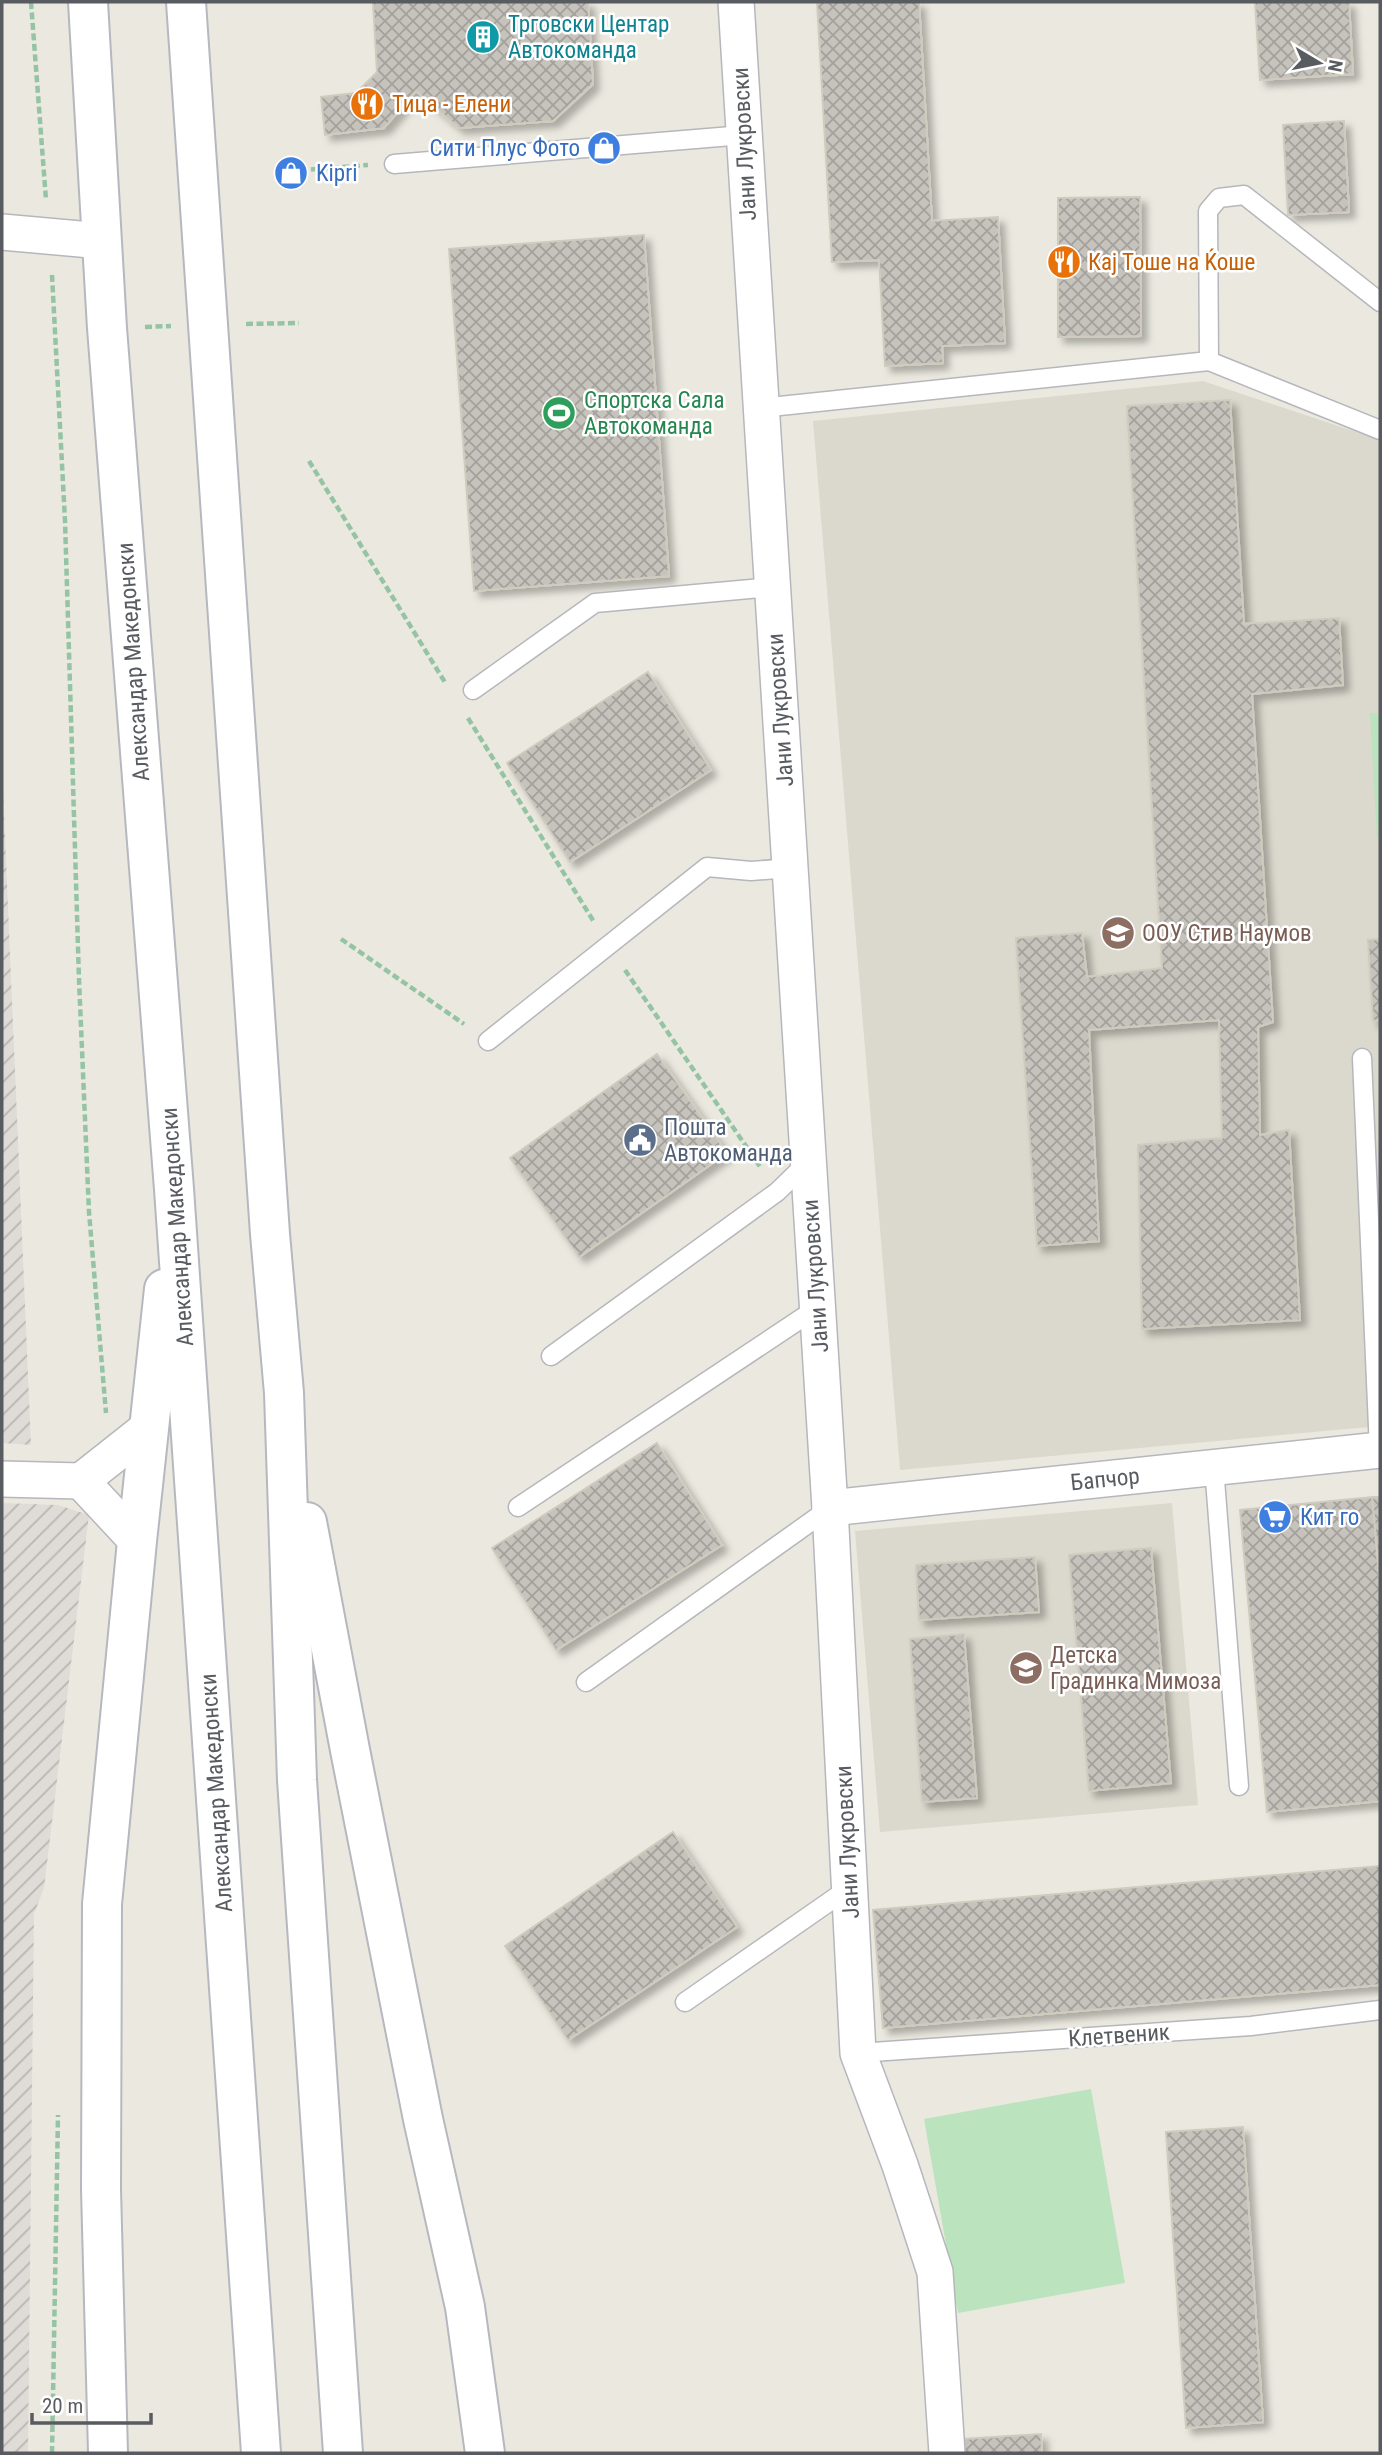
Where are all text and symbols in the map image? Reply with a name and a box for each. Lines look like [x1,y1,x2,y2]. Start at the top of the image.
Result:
place label: Трговски Центар Автокоманда [508,11,669,64]
building icon: Трговски Центар Автокоманда [464,18,502,56]
north arrow [1284,28,1354,98]
text: N [1323,58,1348,74]
street label: Јани Лукровски [727,67,762,221]
restaurant icon: Тица - Елени [348,85,386,123]
place label: Тица - Елени [392,91,511,118]
shop icon: Сити Плус Фото [585,129,623,167]
place label: Сити Плус Фото [429,135,580,162]
shop icon: Kipri [272,154,310,192]
place label: Kipri [316,160,357,187]
restaurant icon: Кај Тоше на Ќоше [1045,243,1083,281]
place label: Кај Тоше на Ќоше [1088,248,1255,276]
place label: Спортска Сала Автокоманда [584,387,724,440]
sports icon: Спортска Сала Автокоманда [540,394,578,432]
street label: Александар Македонски [112,542,155,782]
street label: Јани Лукровски [762,632,799,787]
school or university icon: ООУ Стив Наумов [1099,914,1137,952]
place label: ООУ Стив Наумов [1142,920,1312,947]
street label: Александар Македонски [156,1107,199,1347]
place label: Пошта Автокоманда [664,1114,793,1167]
public building icon: Пошта Автокоманда [621,1121,659,1159]
street label: Јани Лукровски [797,1198,834,1353]
street label: Бапчор [1069,1462,1141,1497]
supermarket icon: Кит го [1256,1498,1294,1536]
place label: Кит го [1300,1504,1359,1531]
place label: Детска Градинка Мимоза [1050,1642,1221,1695]
school or university icon: Детска Градинка Мимоза [1007,1649,1045,1687]
street label: Александар Македонски [195,1673,238,1913]
street label: Јани Лукровски [830,1765,865,1919]
street label: Клетвеник [1067,2018,1171,2053]
scale bar [32,2382,150,2426]
text: 20 m [42,2394,83,2418]

